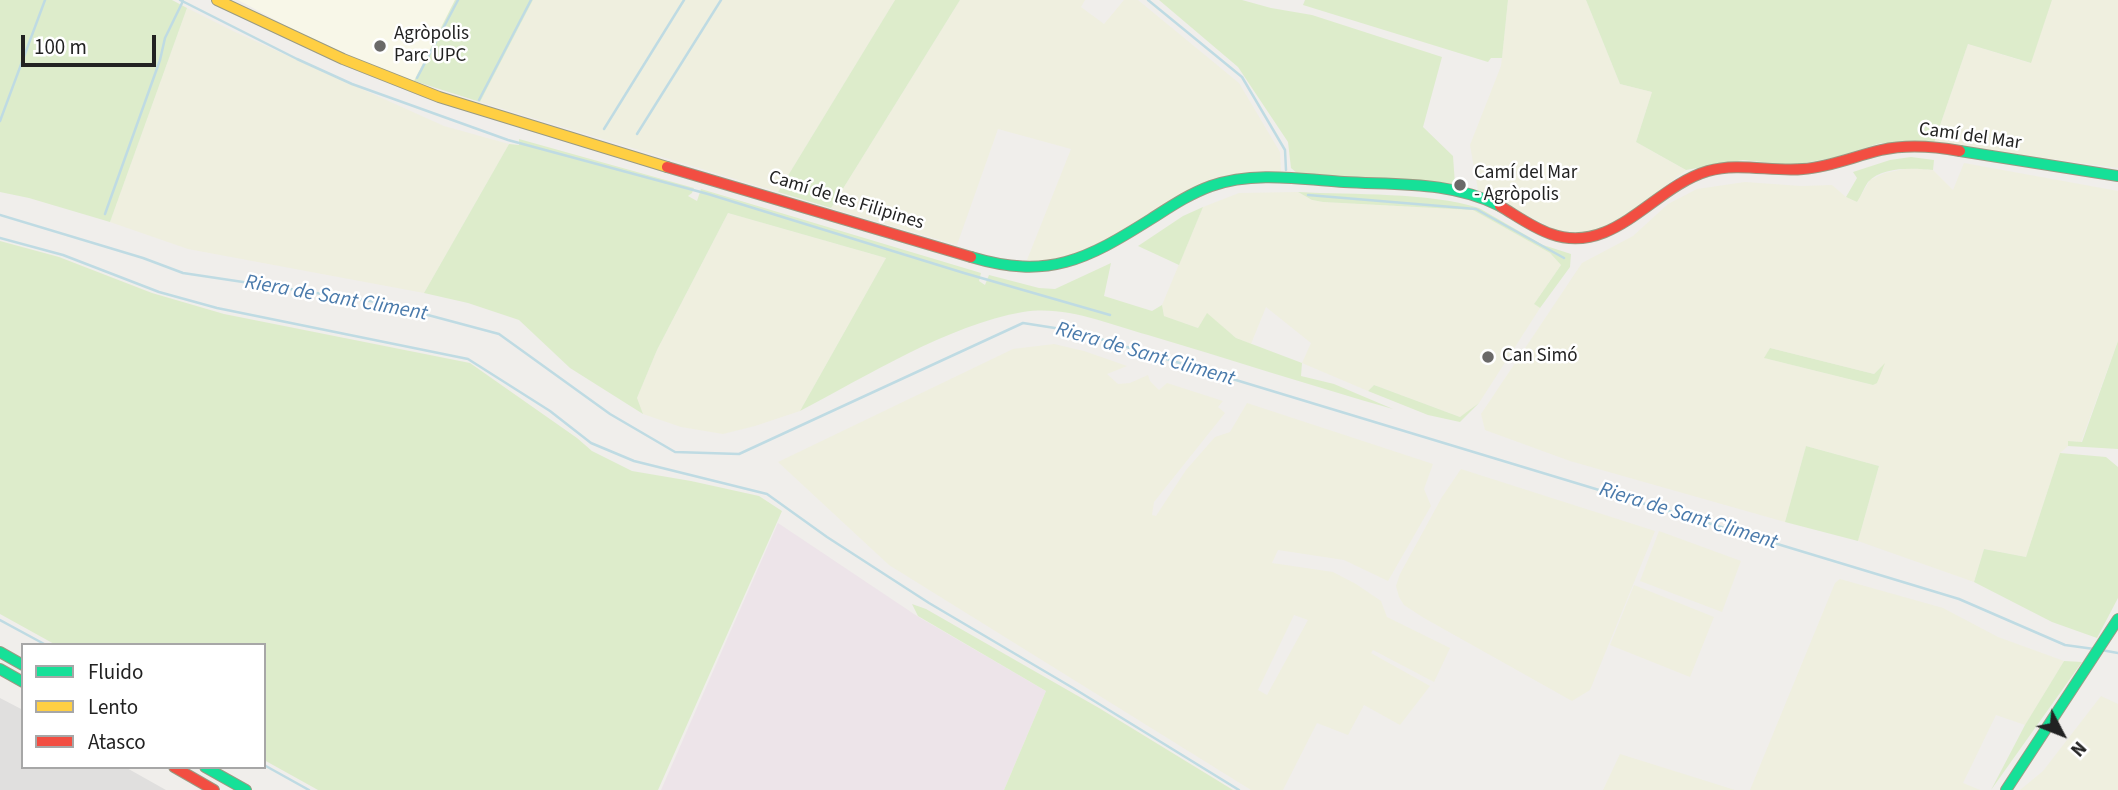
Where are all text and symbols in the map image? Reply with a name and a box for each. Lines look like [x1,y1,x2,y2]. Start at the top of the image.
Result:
scale bar [24,21,159,65]
place label: Agròpolis Parc UPC [394,24,469,68]
text: 100 m [34,32,87,62]
marker: Agròpolis Parc UPC [372,38,388,54]
street label: Camí del Mar [1917,119,2023,155]
place label: Camí del Mar - Agròpolis [1474,163,1577,207]
street label: Camí de les Filipines [766,167,926,235]
marker: Camí del Mar - Agròpolis [1452,177,1468,193]
water label: Riera de Sant Climent [243,271,429,327]
water label: Riera de Sant Climent [1053,317,1237,393]
place label: Can Simó [1502,346,1577,368]
marker: Can Simó [1480,349,1496,365]
water label: Riera de Sant Climent [1596,478,1780,556]
legend [21,643,266,769]
text: Fluido [88,657,143,687]
text: Lento [88,692,138,722]
north arrow [2027,699,2097,769]
text: Atasco [88,727,146,757]
text: N [2064,735,2092,762]

